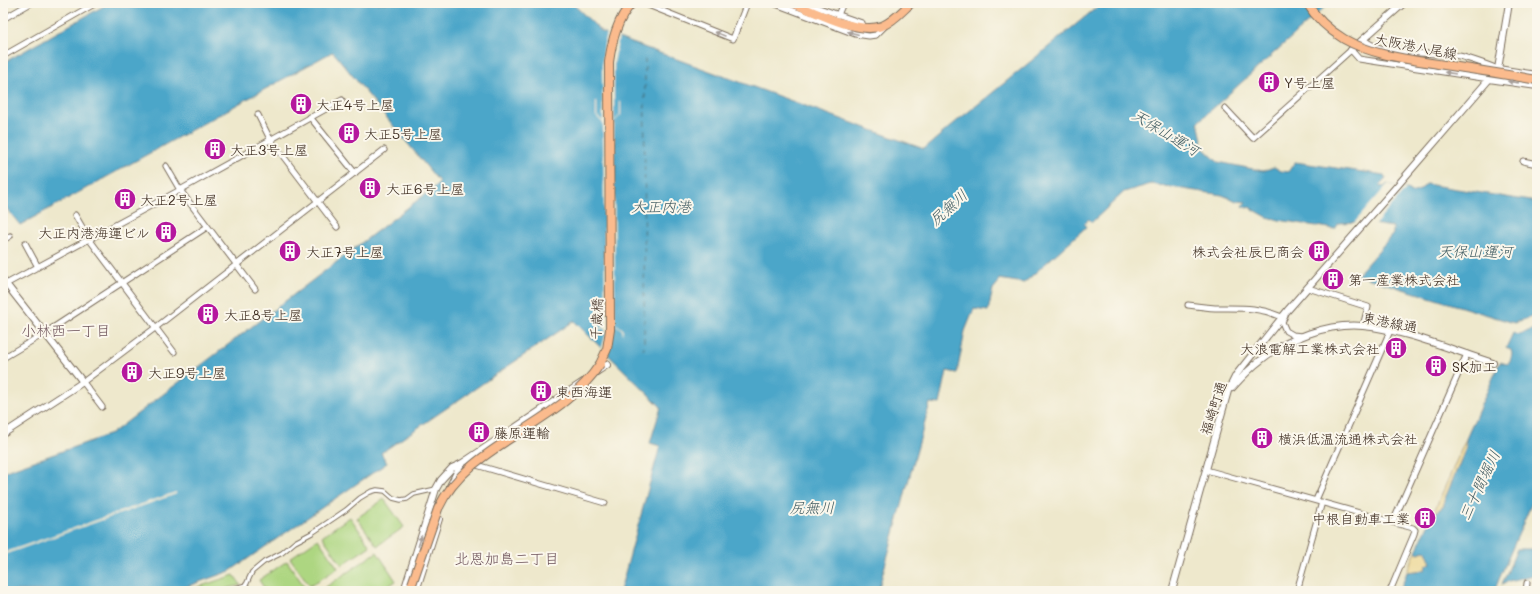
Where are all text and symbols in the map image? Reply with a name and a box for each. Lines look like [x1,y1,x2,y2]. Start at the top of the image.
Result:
street label: 大阪港八尾線 [1373,29,1459,63]
one-way arrow [713,30,725,36]
one-way arrow [847,30,859,36]
building icon: Y号上屋 [1256,69,1282,95]
one-way arrow [1444,70,1456,76]
place label: Y号上屋 [1284,73,1335,92]
one-way arrow [1507,79,1519,85]
building icon: 大正4号上屋 [288,91,314,117]
place label: 大正4号上屋 [316,95,394,114]
water label: 天保山運河 [1129,104,1205,161]
building icon: 大正5号上屋 [336,120,362,146]
place label: 大正5号上屋 [364,124,442,143]
building icon: 大正3号上屋 [202,136,228,162]
place label: 大正3号上屋 [230,140,308,159]
building icon: 大正6号上屋 [357,175,383,201]
place label: 大正6号上屋 [386,179,464,198]
water label: 尻無川 [925,185,971,229]
building icon: 大正2号上屋 [112,186,138,212]
place label: 大正2号上屋 [140,190,218,209]
water label: 大正内港 [631,196,692,216]
building icon: 大正内港海運ビル [153,219,179,245]
place label: 大正内港海運ビル [38,223,150,242]
building icon: 大正7号上屋 [277,238,303,264]
building icon: 株式会社辰巳商会 [1306,238,1332,264]
water label: 天保山運河 [1437,241,1514,261]
place label: 大正7号上屋 [306,242,384,261]
place label: 株式会社辰巳商会 [1192,242,1304,261]
building icon: 第一産業株式会社 [1320,266,1346,292]
place label: 第一産業株式会社 [1348,270,1460,289]
street label: 千歳橋 [585,298,607,340]
building icon: 大正8号上屋 [195,301,221,327]
place label: 大正8号上屋 [224,305,302,324]
street label: 東港線通 [1361,307,1419,337]
district label: 小林西一丁目 [21,320,111,340]
building icon: 大浪電解工業株式会社 [1383,335,1409,361]
place label: 大浪電解工業株式会社 [1240,339,1380,358]
building icon: SK加工 [1423,353,1449,379]
place label: SK加工 [1452,357,1496,376]
building icon: 大正9号上屋 [119,359,145,385]
place label: 大正9号上屋 [148,363,226,382]
building icon: 東西海運 [528,378,554,404]
street label: 福崎町通 [1195,378,1231,438]
place label: 東西海運 [556,382,612,401]
building icon: 藤原運輸 [466,419,492,445]
place label: 藤原運輸 [494,423,550,442]
building icon: 横浜低温流通株式会社 [1249,425,1275,451]
place label: 横浜低温流通株式会社 [1278,429,1418,448]
water label: 三十間堀川 [1454,447,1504,523]
water label: 尻無川 [789,497,835,517]
building icon: 中根自動車工業 [1412,505,1438,531]
place label: 中根自動車工業 [1312,509,1410,528]
one-way arrow [417,534,423,546]
district label: 北恩加島二丁目 [454,548,560,568]

